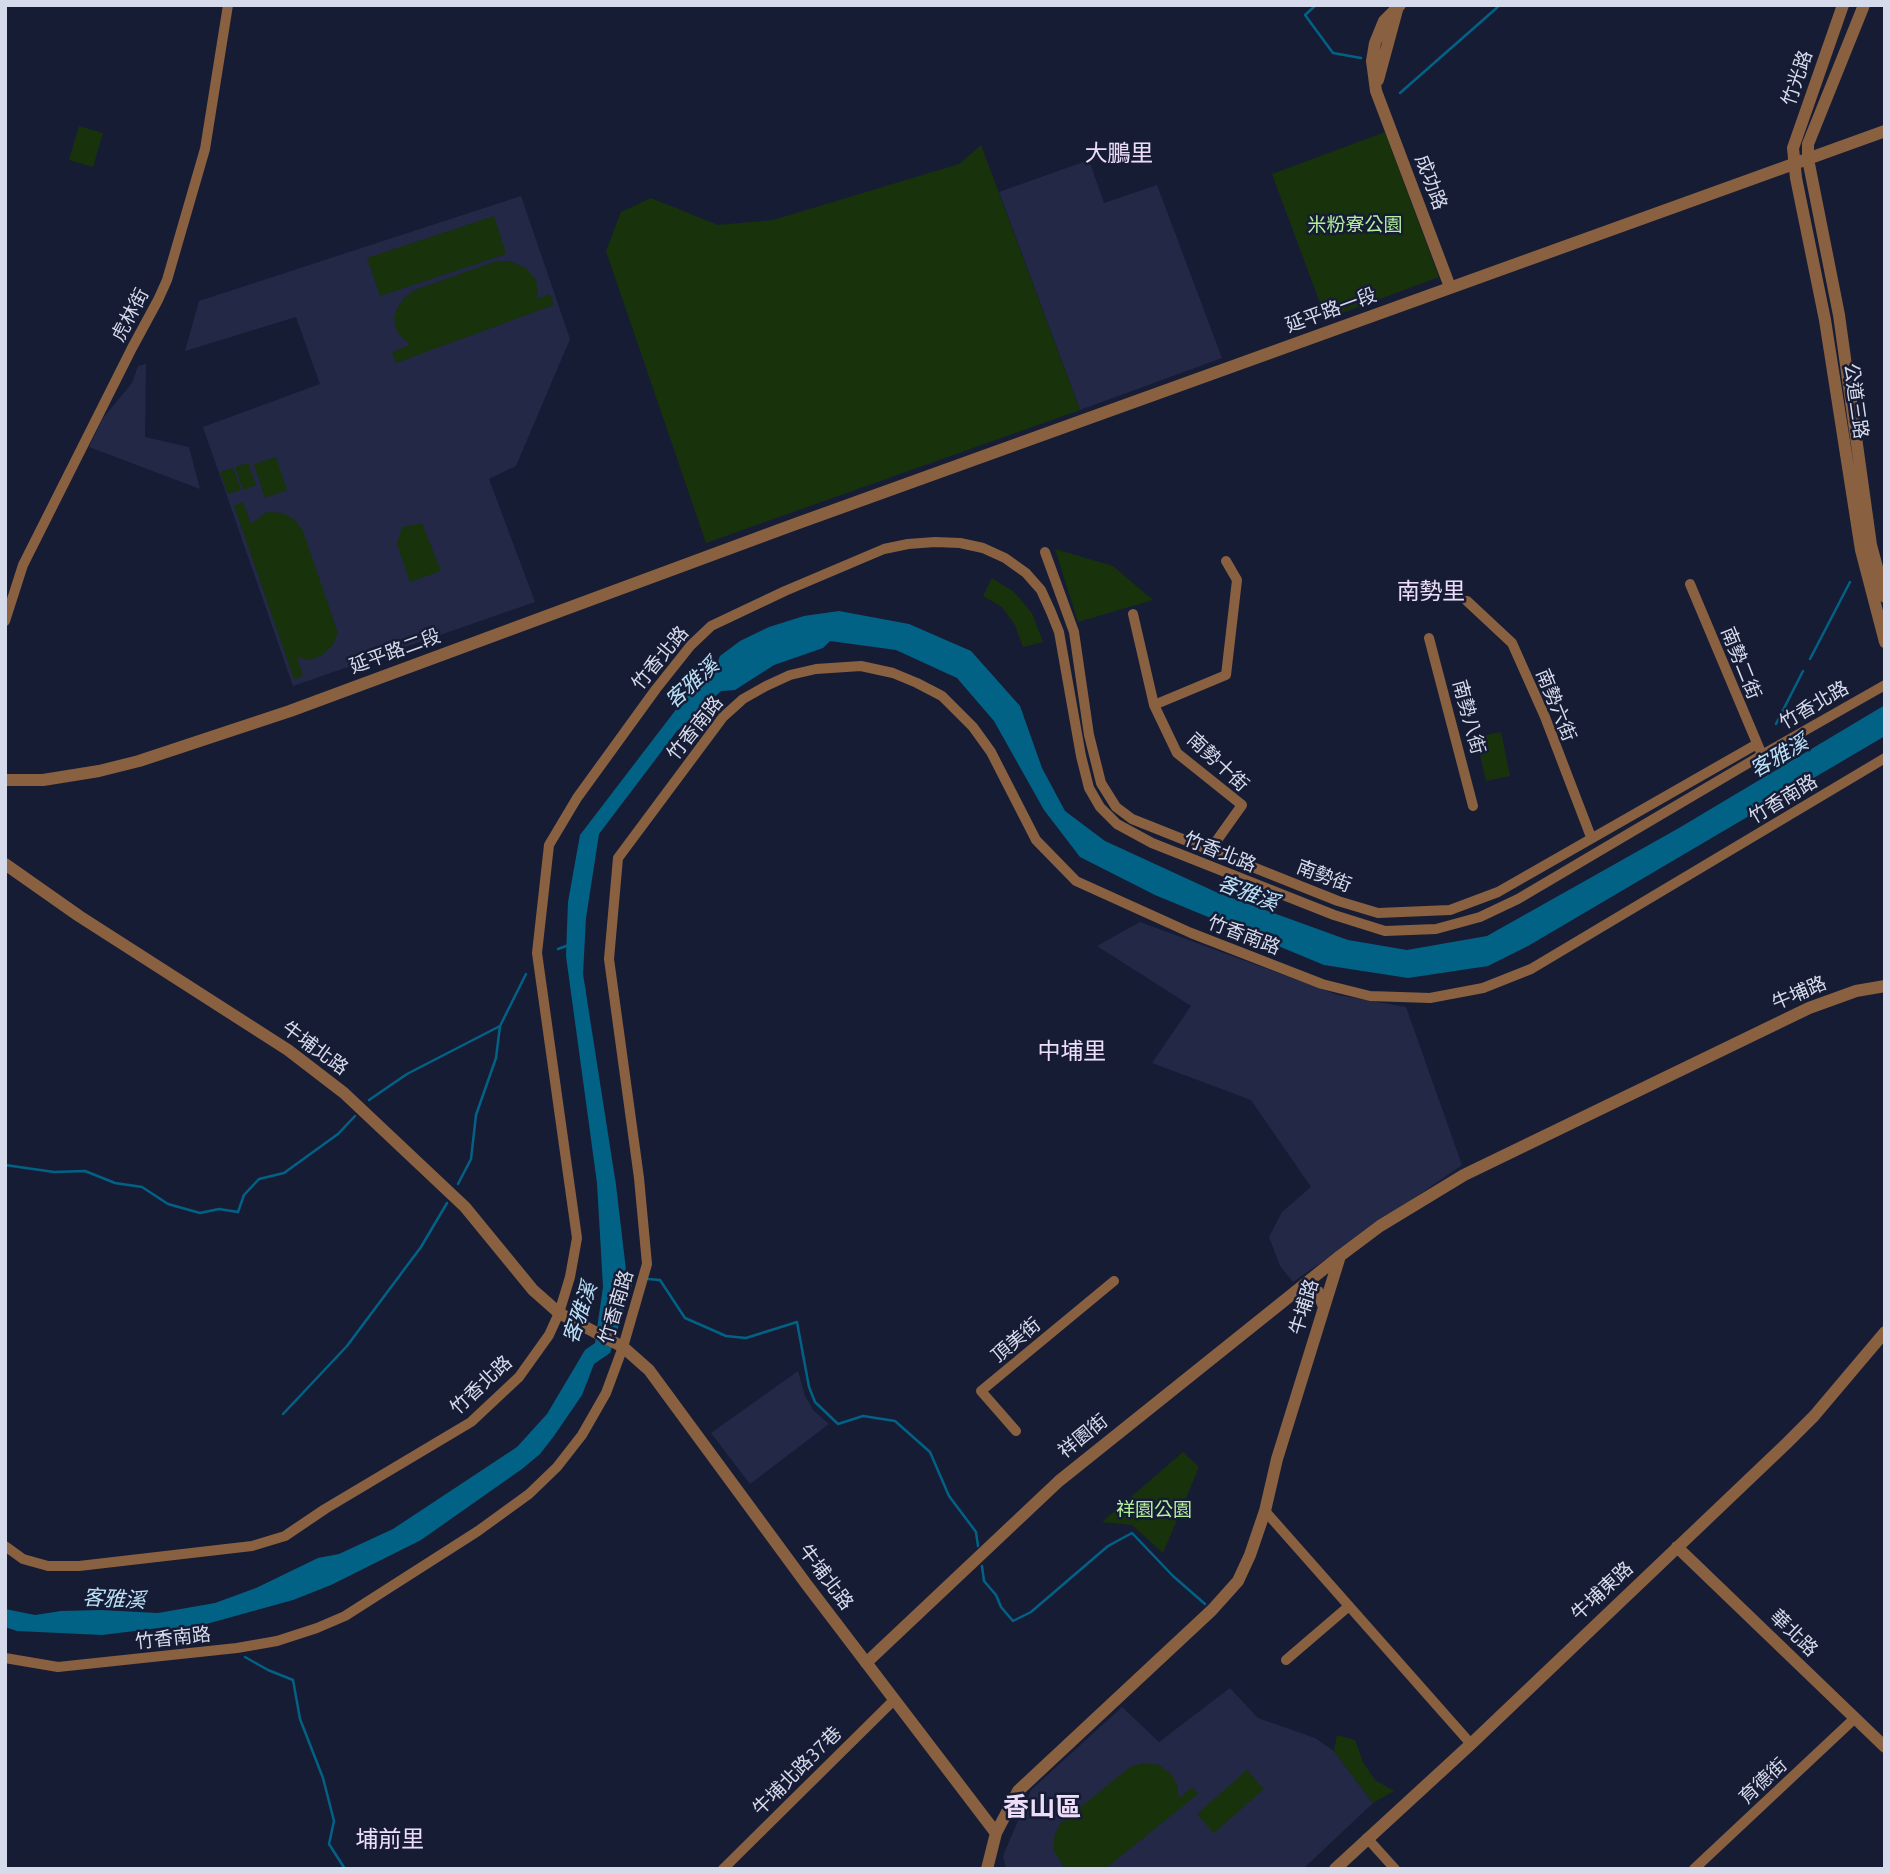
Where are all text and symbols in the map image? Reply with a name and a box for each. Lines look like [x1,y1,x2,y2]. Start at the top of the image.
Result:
street label: 竹光路 [1777,47,1817,109]
district label: 大鵬里 [1085,139,1153,167]
street label: 成功路 [1410,151,1452,213]
park label: 米粉寮公園 [1308,214,1402,236]
street label: 延平路一段 [1282,283,1380,337]
street label: 虎林街 [107,284,153,346]
street label: 公道三路 [1839,362,1873,440]
district label: 南勢里 [1397,577,1465,605]
street label: 竹香北路 [627,622,693,694]
street label: 南勢二街 [1716,623,1766,703]
street label: 延平路二段 [346,624,444,678]
water label: 客雅溪 [660,653,724,713]
street label: 南勢六街 [1531,665,1581,745]
street label: 竹香北路 [1775,676,1853,734]
street label: 南勢八街 [1448,677,1490,757]
street label: 竹香南路 [662,691,728,765]
street label: 南勢十街 [1182,728,1254,796]
water label: 客雅溪 [1745,729,1813,783]
street label: 竹香南路 [1745,770,1821,828]
street label: 竹香北路 [1180,827,1260,877]
street label: 南勢街 [1293,855,1355,897]
water label: 客雅溪 [1214,870,1282,916]
street label: 竹香南路 [1204,911,1284,959]
street label: 牛埔路 [1768,971,1830,1015]
street label: 牛埔北路 [278,1016,352,1080]
district label: 中埔里 [1038,1037,1106,1065]
street label: 竹香南路 [594,1267,638,1347]
street label: 牛埔路 [1285,1276,1323,1338]
water label: 客雅溪 [558,1279,602,1347]
street label: 頂美街 [987,1313,1045,1367]
street label: 竹香北路 [445,1351,517,1419]
street label: 祥園街 [1054,1409,1112,1463]
park label: 祥園公園 [1116,1499,1192,1521]
street label: 牛埔北路 [794,1540,858,1614]
street label: 牛埔東路 [1566,1557,1638,1625]
water label: 客雅溪 [82,1585,146,1613]
street label: 華北路 [1766,1605,1822,1661]
street label: 竹香南路 [134,1623,212,1653]
street label: 牛埔北路37巷 [748,1722,846,1820]
street label: 育德街 [1734,1753,1792,1809]
district label: 香山區 [1003,1791,1081,1823]
district label: 埔前里 [356,1825,424,1853]

